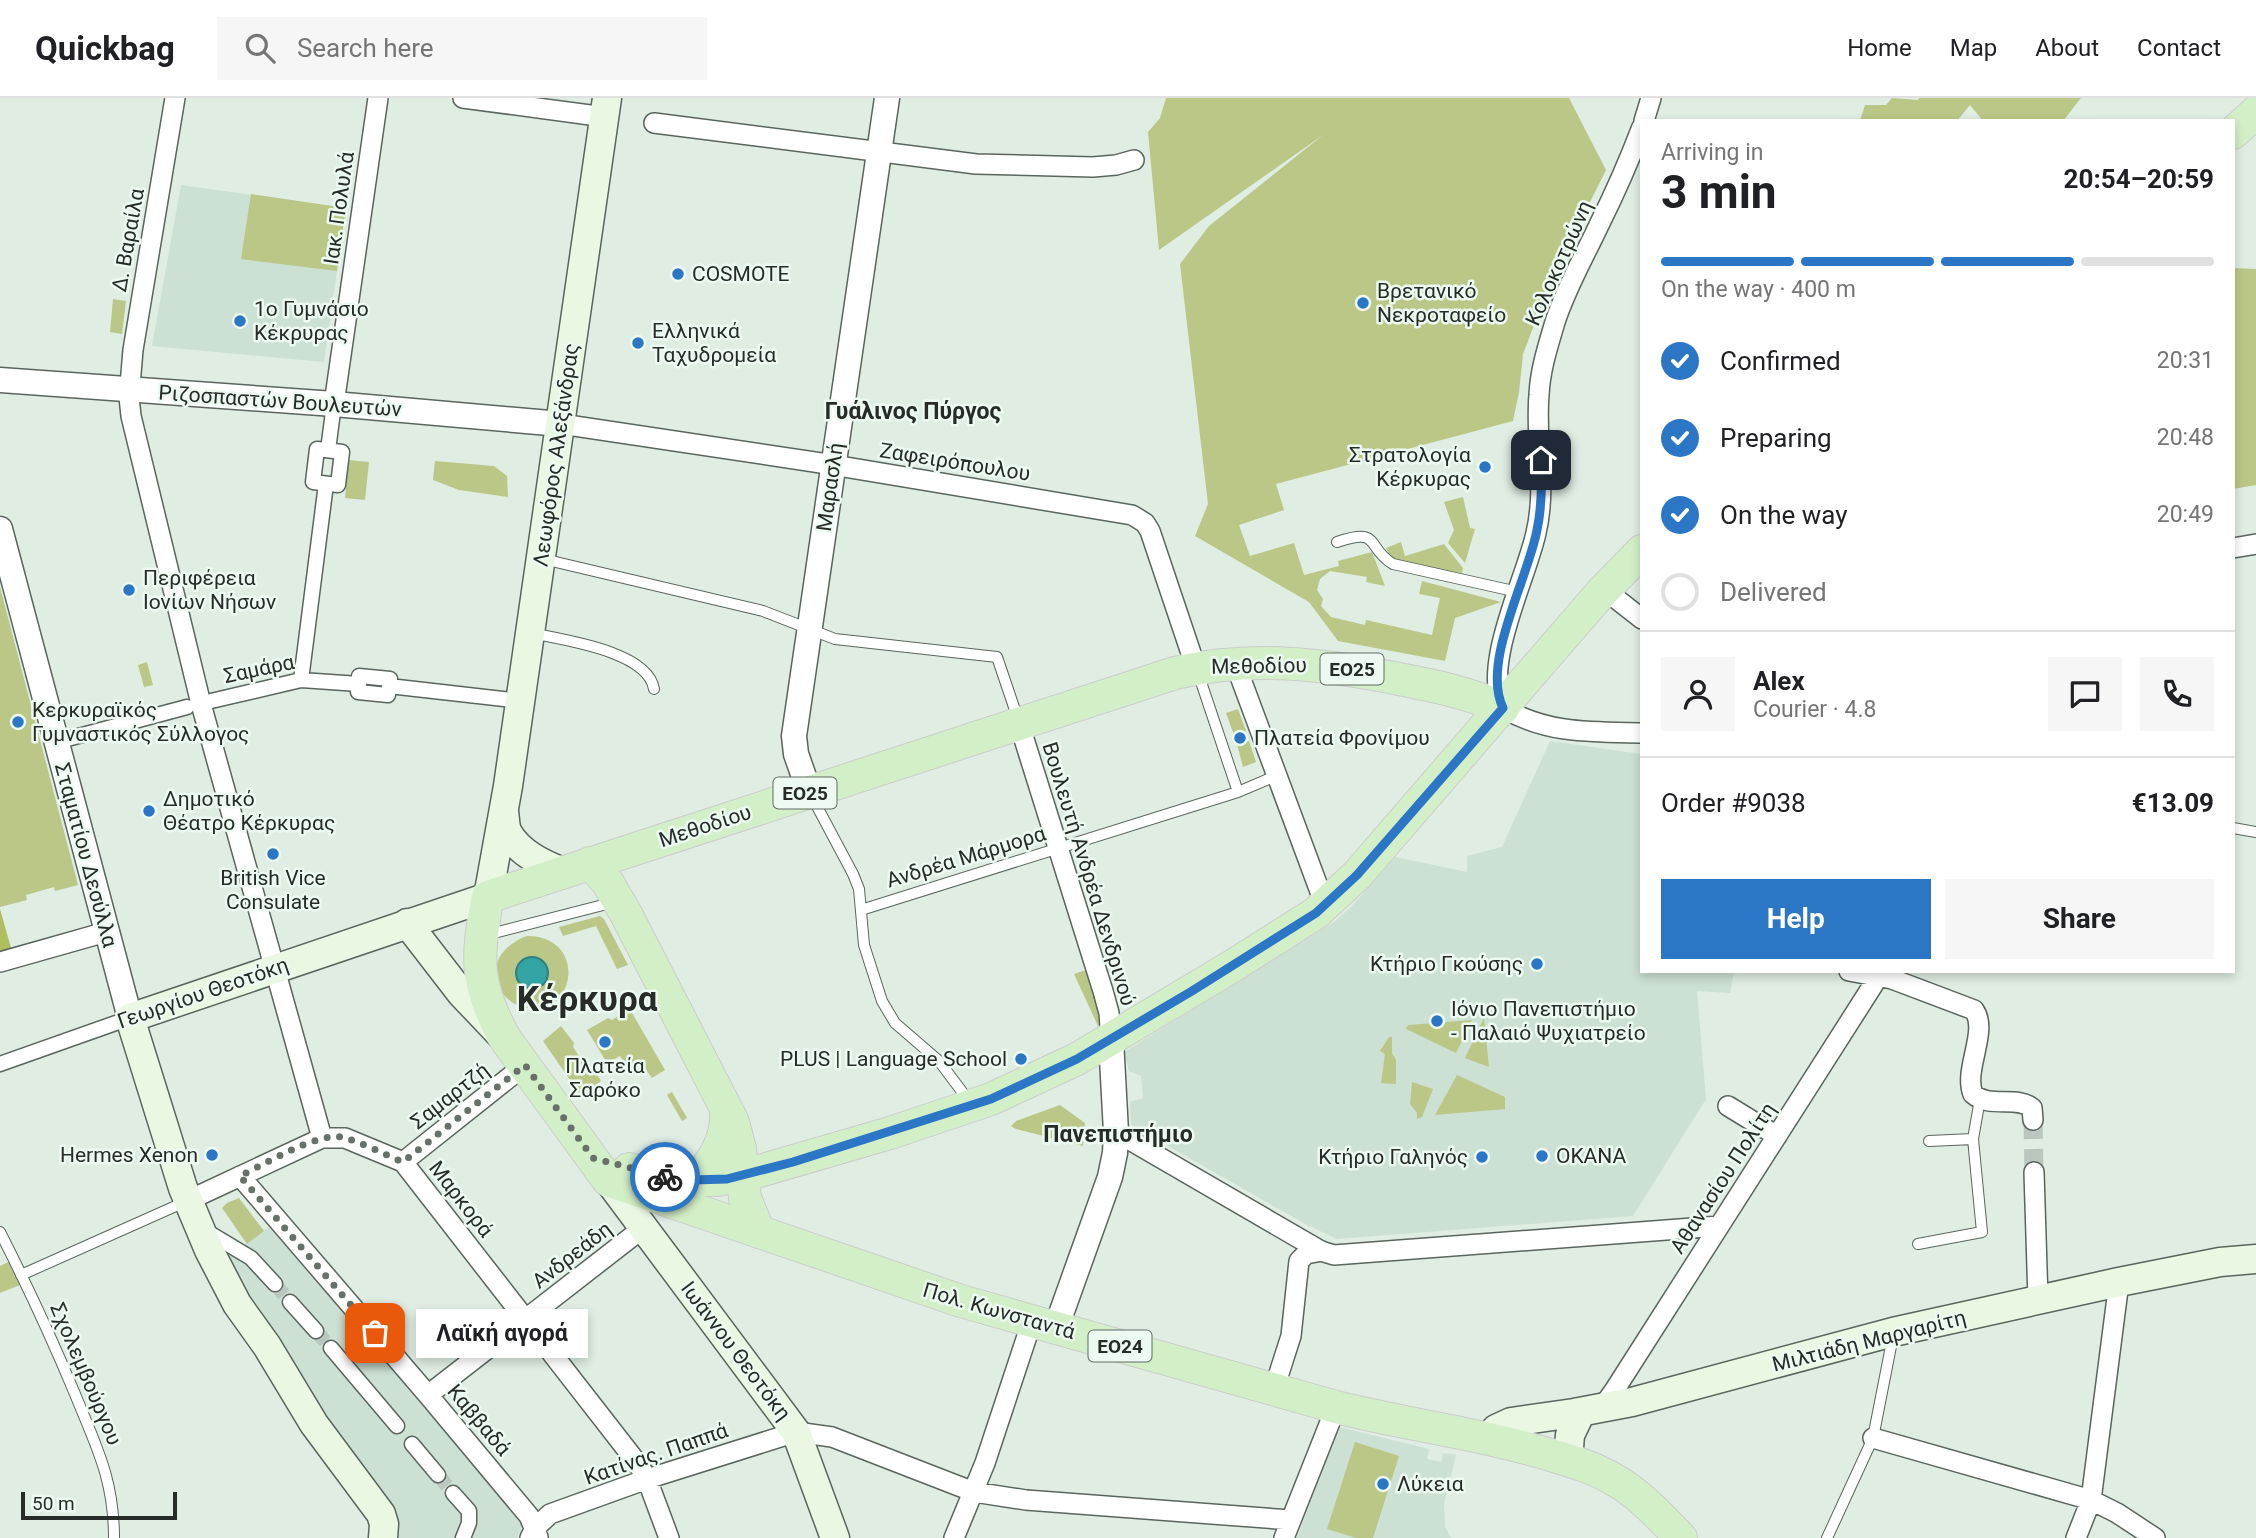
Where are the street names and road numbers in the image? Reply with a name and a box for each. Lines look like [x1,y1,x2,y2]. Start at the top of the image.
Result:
street label: Ιακ. Πολυλά [319,150,359,266]
street label: Δ. Βαραίλα [107,186,149,294]
street label: Κολοκοτρώνη [1521,197,1597,329]
street label: Λεωφόρος Αλεξάνδρας [528,342,584,568]
street label: Ριζοσπαστών Βουλευτών [158,381,402,421]
street label: Ζαφειρόπουλου [878,438,1032,486]
street label: Μαρασλή [812,441,848,533]
street label: Σαμάρα [222,650,297,688]
street label: Μεθοδίου [1211,653,1307,679]
road number: ΕΟ25 [1320,654,1384,684]
street label: Βουλευτή Ανδρέα Δενδρινού [1037,739,1141,1009]
street label: Σταματίου Δεσύλλα [50,760,122,950]
road number: ΕΟ25 [774,778,836,808]
street label: Μεθοδίου [656,800,754,852]
street label: Ανδρέα Μάρμορα [883,821,1049,893]
street label: Γεωργίου Θεοτόκη [114,952,292,1034]
street label: Σαμαρτζή [406,1058,494,1134]
street label: Αθανασίου Πολίτη [1665,1098,1781,1258]
street label: Μαρκορά [424,1156,498,1242]
street label: Ανδρεάδη [528,1217,616,1293]
street label: Ιωάννου Θεοτόκη [676,1277,796,1425]
street label: Πολ. Κωνσταντά [920,1278,1078,1344]
street label: Σχολεμβούργου [45,1299,127,1449]
street label: Μιλτιάδη Μαργαρίτη [1770,1305,1968,1377]
road number: ΕΟ24 [1088,1330,1152,1362]
street label: Καββαδά [442,1380,516,1460]
street label: Κατίνας. Παππά [581,1418,731,1490]

